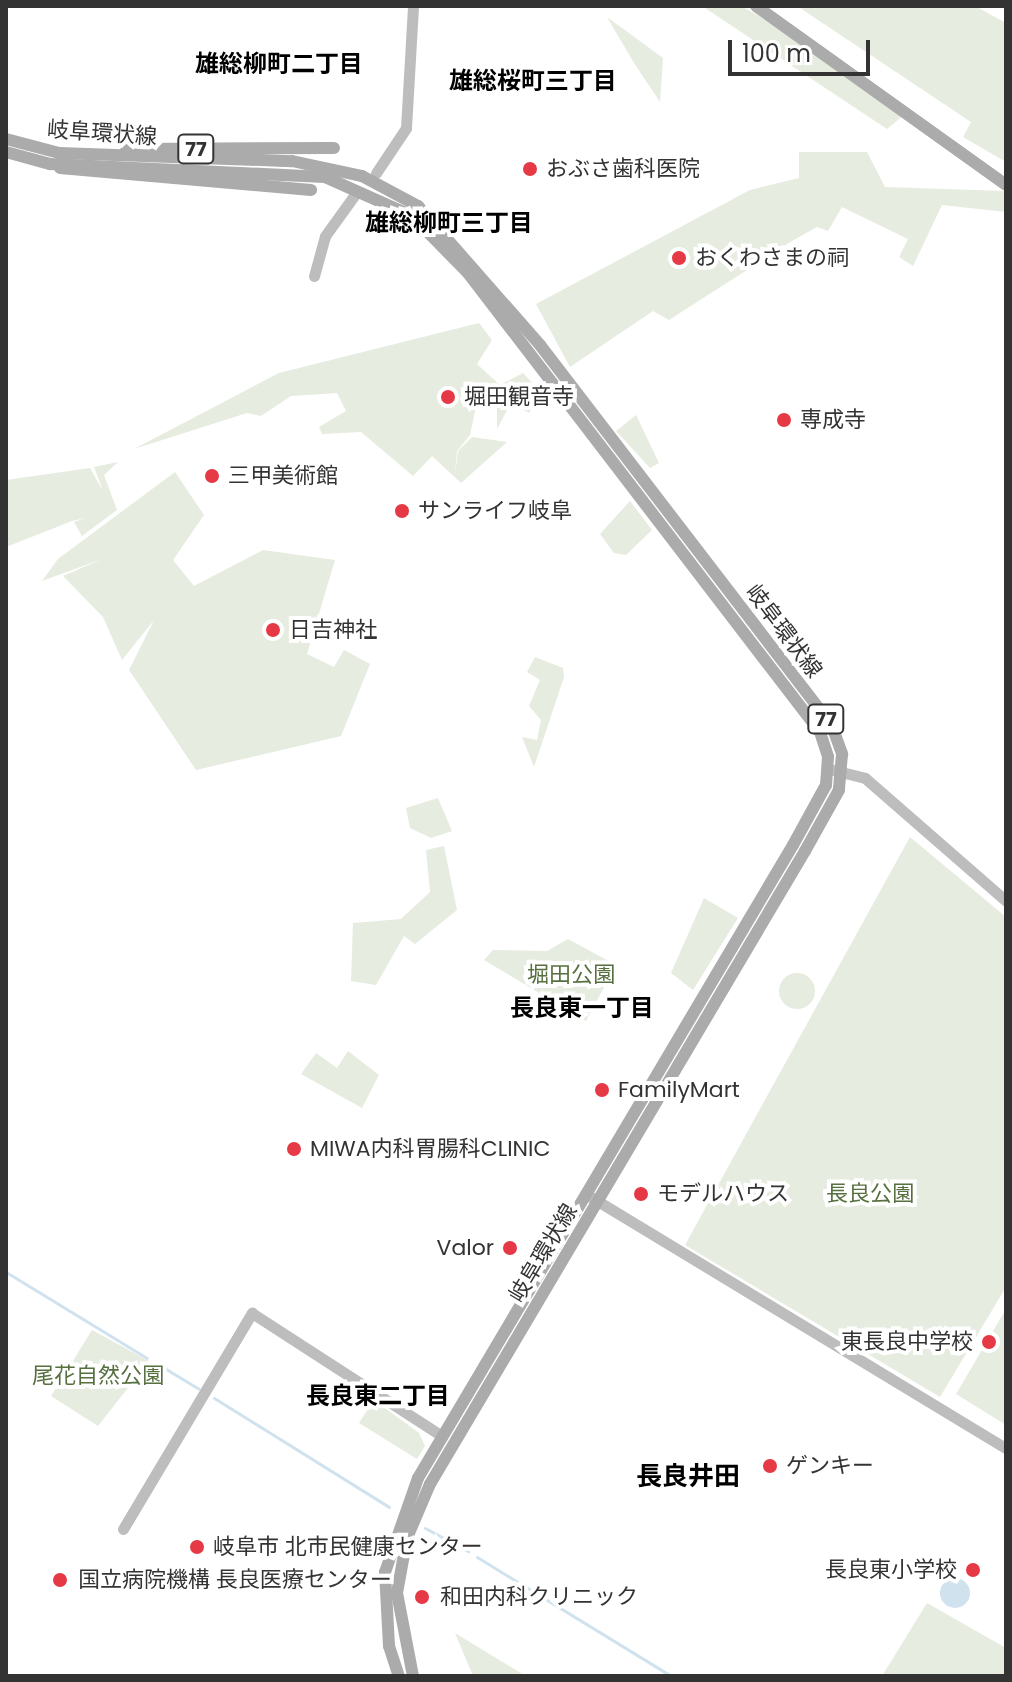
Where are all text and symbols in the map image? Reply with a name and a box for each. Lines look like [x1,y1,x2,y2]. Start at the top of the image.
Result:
scale bar [732,24,874,74]
text: 100 m [742,37,811,70]
district label: 雄総柳町二丁目 [195,50,363,78]
district label: 雄総桜町三丁目 [449,67,617,95]
street label: 岐阜環状線 [46,116,158,150]
road number: 77 [176,133,216,165]
place label: おぶさ歯科医院 [546,156,700,182]
marker: おぶさ歯科医院 [521,160,539,178]
district label: 雄総柳町三丁目 [365,209,533,237]
place label: おくわさまの祠 [695,245,849,271]
marker: おくわさまの祠 [670,249,688,267]
place label: 堀田観音寺 [464,384,574,410]
marker: 堀田観音寺 [439,388,457,406]
place label: 専成寺 [800,407,866,433]
marker: 専成寺 [775,411,793,429]
place label: 三甲美術館 [228,463,338,489]
marker: 三甲美術館 [203,467,221,485]
place label: サンライフ岐阜 [418,498,572,524]
marker: サンライフ岐阜 [393,502,411,520]
street label: 岐阜環状線 [740,579,828,683]
place label: 日吉神社 [289,617,377,643]
marker: 日吉神社 [264,621,282,639]
road number: 77 [806,703,846,735]
park label: 堀田公園 [527,962,615,988]
district label: 長良東一丁目 [510,994,654,1022]
place label: FamilyMart [618,1077,740,1103]
marker: FamilyMart [593,1081,611,1099]
place label: MIWA内科胃腸科CLINIC [310,1136,550,1162]
marker: MIWA内科胃腸科CLINIC [285,1140,303,1158]
place label: モデルハウス [657,1181,789,1207]
park label: 長良公園 [826,1181,914,1207]
marker: モデルハウス [632,1185,650,1203]
street label: 岐阜環状線 [503,1199,583,1307]
place label: Valor [437,1235,494,1261]
marker: Valor [501,1239,519,1257]
place label: 東長良中学校 [841,1329,973,1355]
marker: 東長良中学校 [980,1333,998,1351]
park label: 尾花自然公園 [32,1363,164,1389]
district label: 長良東二丁目 [306,1382,450,1410]
place label: ゲンキー [786,1453,874,1479]
marker: ゲンキー [761,1457,779,1475]
district label: 長良井田 [636,1461,740,1493]
place label: 岐阜市 北市民健康センター [213,1534,483,1560]
marker: 岐阜市 北市民健康センター [188,1538,206,1556]
place label: 長良東小学校 [825,1557,957,1583]
marker: 長良東小学校 [964,1561,982,1579]
place label: 国立病院機構 長良医療センター [78,1567,392,1593]
marker: 国立病院機構 長良医療センター [49,1569,71,1591]
place label: 和田内科クリニック [440,1584,638,1610]
marker: 和田内科クリニック [411,1586,433,1608]

